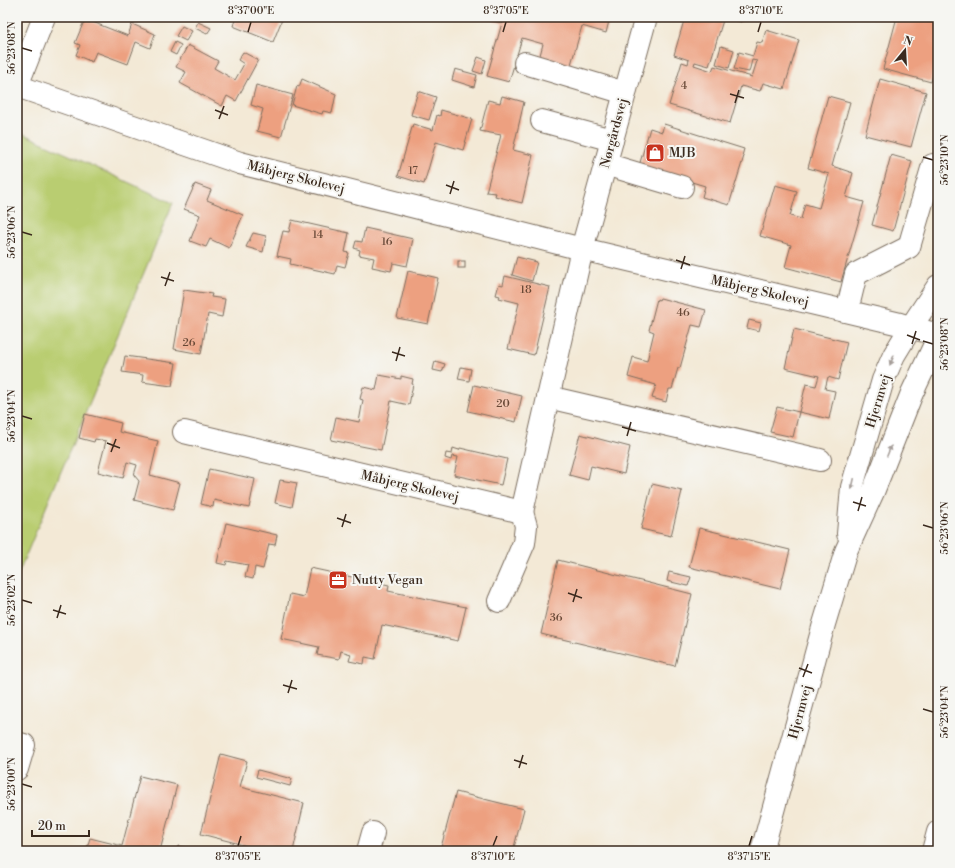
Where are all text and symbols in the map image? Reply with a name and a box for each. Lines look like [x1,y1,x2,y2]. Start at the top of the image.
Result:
text: 8°37'00"E [228,5,274,17]
text: 8°37'05"E [483,5,529,17]
text: 8°37'10"E [739,5,783,17]
text: 56°23'08"N [6,21,18,74]
north arrow [885,30,925,70]
text: N [901,33,914,50]
house number: 4 [681,79,688,93]
street label: Nørgårdsvej [597,96,631,170]
text: 56°23'10"N [939,134,951,185]
shop icon: MJB [644,142,666,164]
place label: MJB [669,145,696,161]
street label: Måbjerg Skolevej [245,157,347,197]
house number: 17 [408,164,418,178]
text: 56°23'06"N [6,205,18,258]
house number: 14 [313,228,324,242]
house number: 16 [381,235,393,249]
street label: Måbjerg Skolevej [709,272,811,310]
house number: 18 [520,283,532,297]
house number: 46 [676,306,690,320]
text: 56°23'08"N [939,317,951,370]
house number: 26 [183,336,196,350]
one-way arrow [889,355,895,366]
street label: Hjermvej [862,372,894,430]
text: 56°23'04"N [6,389,18,442]
house number: 20 [496,397,510,411]
one-way arrow [887,445,893,457]
street label: Måbjerg Skolevej [359,467,461,505]
one-way arrow [850,478,856,491]
text: 56°23'06"N [939,501,951,554]
office icon: Nutty Vegan [327,569,349,591]
place label: Nutty Vegan [352,572,423,588]
text: 56°23'02"N [6,573,18,626]
house number: 36 [550,611,563,625]
street label: Hjermvej [785,683,815,741]
text: 56°23'04"N [939,685,951,738]
text: 56°23'00"N [6,757,18,811]
scale bar [32,812,89,838]
text: 20 m [38,819,66,834]
text: 8°37'05"E [215,851,261,863]
text: 8°37'10"E [471,851,515,863]
text: 8°37'15"E [727,851,771,863]

